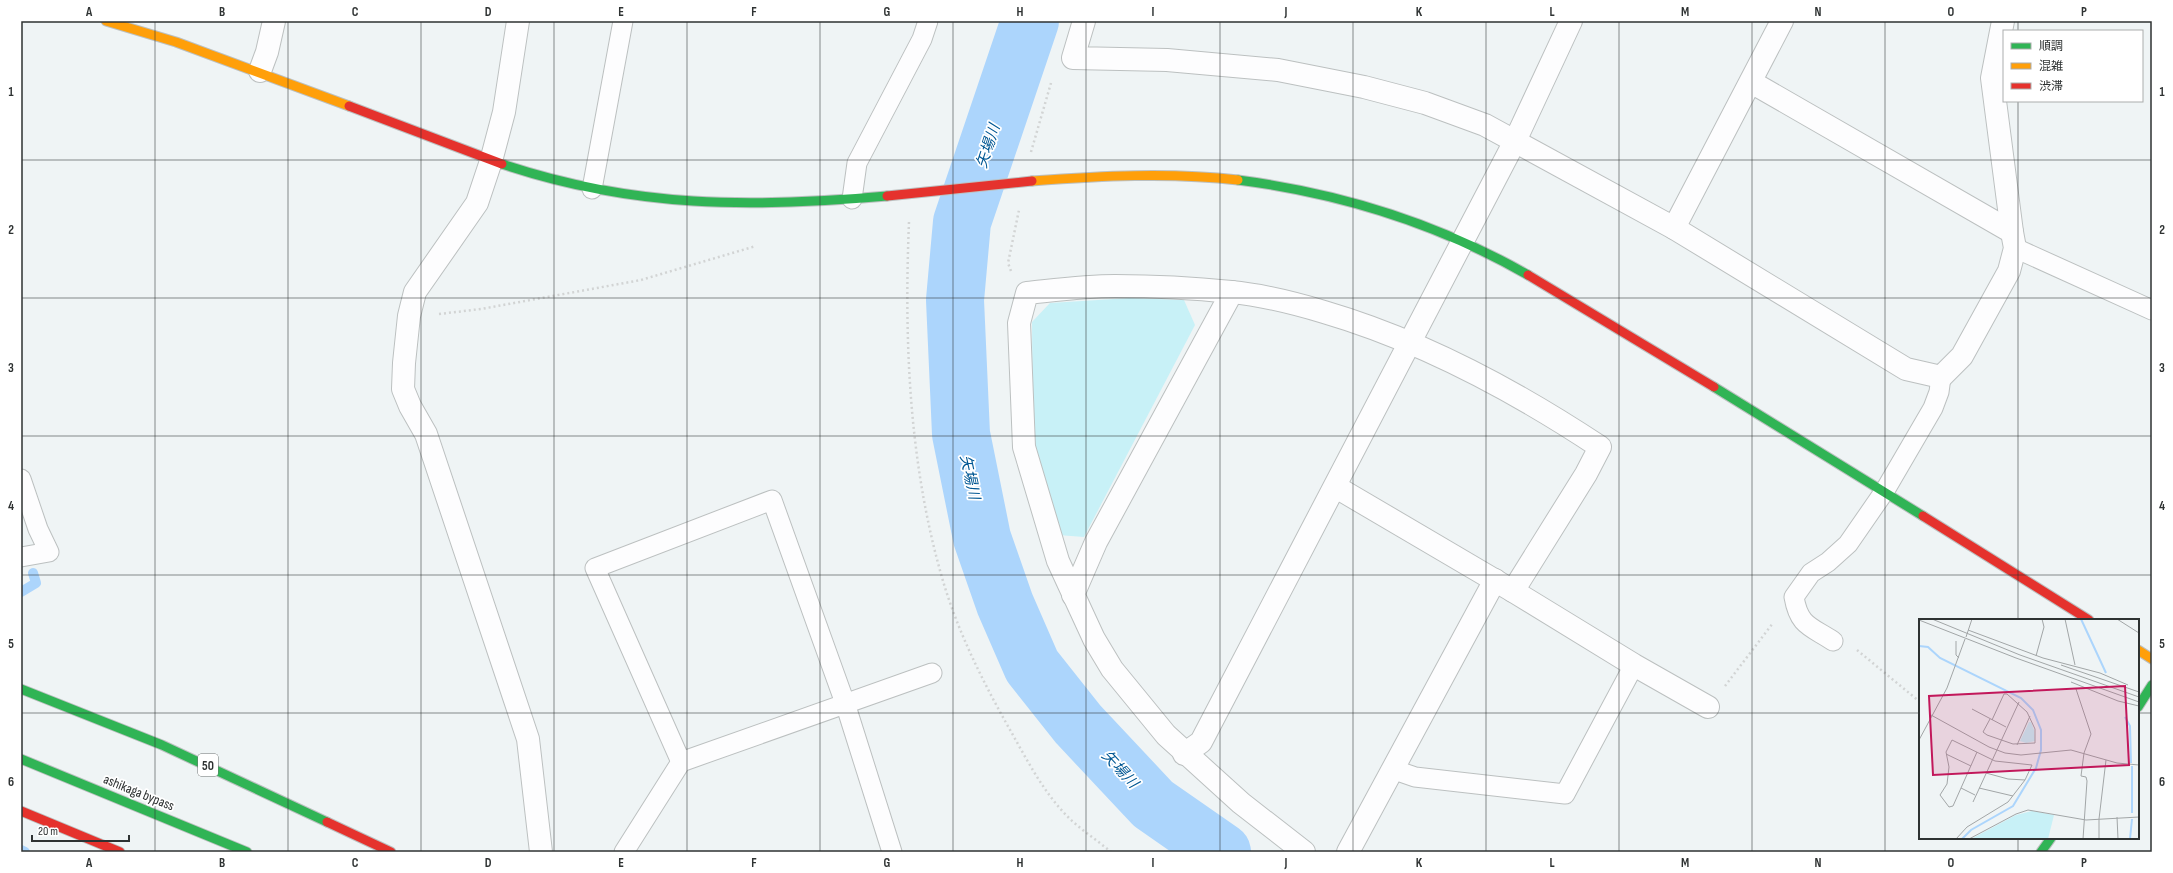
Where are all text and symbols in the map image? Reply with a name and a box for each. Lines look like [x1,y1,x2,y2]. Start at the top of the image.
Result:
text: A [85,4,93,20]
text: B [219,4,225,20]
text: C [352,4,359,20]
text: D [485,4,492,20]
text: E [618,4,624,20]
text: F [751,4,757,20]
text: G [884,4,891,20]
text: H [1017,4,1024,20]
text: I [1152,4,1155,20]
text: J [1284,4,1288,20]
text: K [1416,4,1423,20]
text: L [1549,4,1555,20]
text: M [1681,4,1689,20]
text: N [1815,4,1822,20]
text: O [1948,4,1955,20]
text: P [2081,4,2087,20]
legend [2003,30,2143,102]
text: 順調 [2039,39,2063,54]
text: 混雑 [2039,59,2063,74]
text: 渋滞 [2039,79,2063,94]
text: 1 [8,84,14,100]
text: 1 [2159,84,2165,100]
water label: 矢場川 [972,120,1005,170]
text: 2 [8,222,14,238]
text: 2 [2159,222,2165,238]
text: 3 [8,360,14,376]
text: 3 [2159,360,2165,376]
water label: 矢場川 [956,453,984,503]
text: 4 [8,498,14,514]
text: 4 [2159,498,2165,514]
inset map [1919,619,2139,839]
text: 5 [8,636,14,652]
text: 5 [2159,636,2165,652]
water label: 矢場川 [1097,746,1143,794]
road number: 50 [198,754,218,776]
street label: ashikaga bypass [101,771,177,814]
text: 6 [8,774,14,790]
text: 6 [2159,774,2165,790]
scale bar [32,817,129,843]
text: 20 m [38,824,58,839]
text: A [85,855,93,871]
text: B [219,855,225,871]
text: C [352,855,359,871]
text: D [485,855,492,871]
text: E [618,855,624,871]
text: F [751,855,757,871]
text: G [884,855,891,871]
text: H [1017,855,1024,871]
text: I [1152,855,1155,871]
text: J [1284,855,1288,871]
text: K [1416,855,1423,871]
text: L [1549,855,1555,871]
text: M [1681,855,1689,871]
text: N [1815,855,1822,871]
text: O [1948,855,1955,871]
text: P [2081,855,2087,871]

